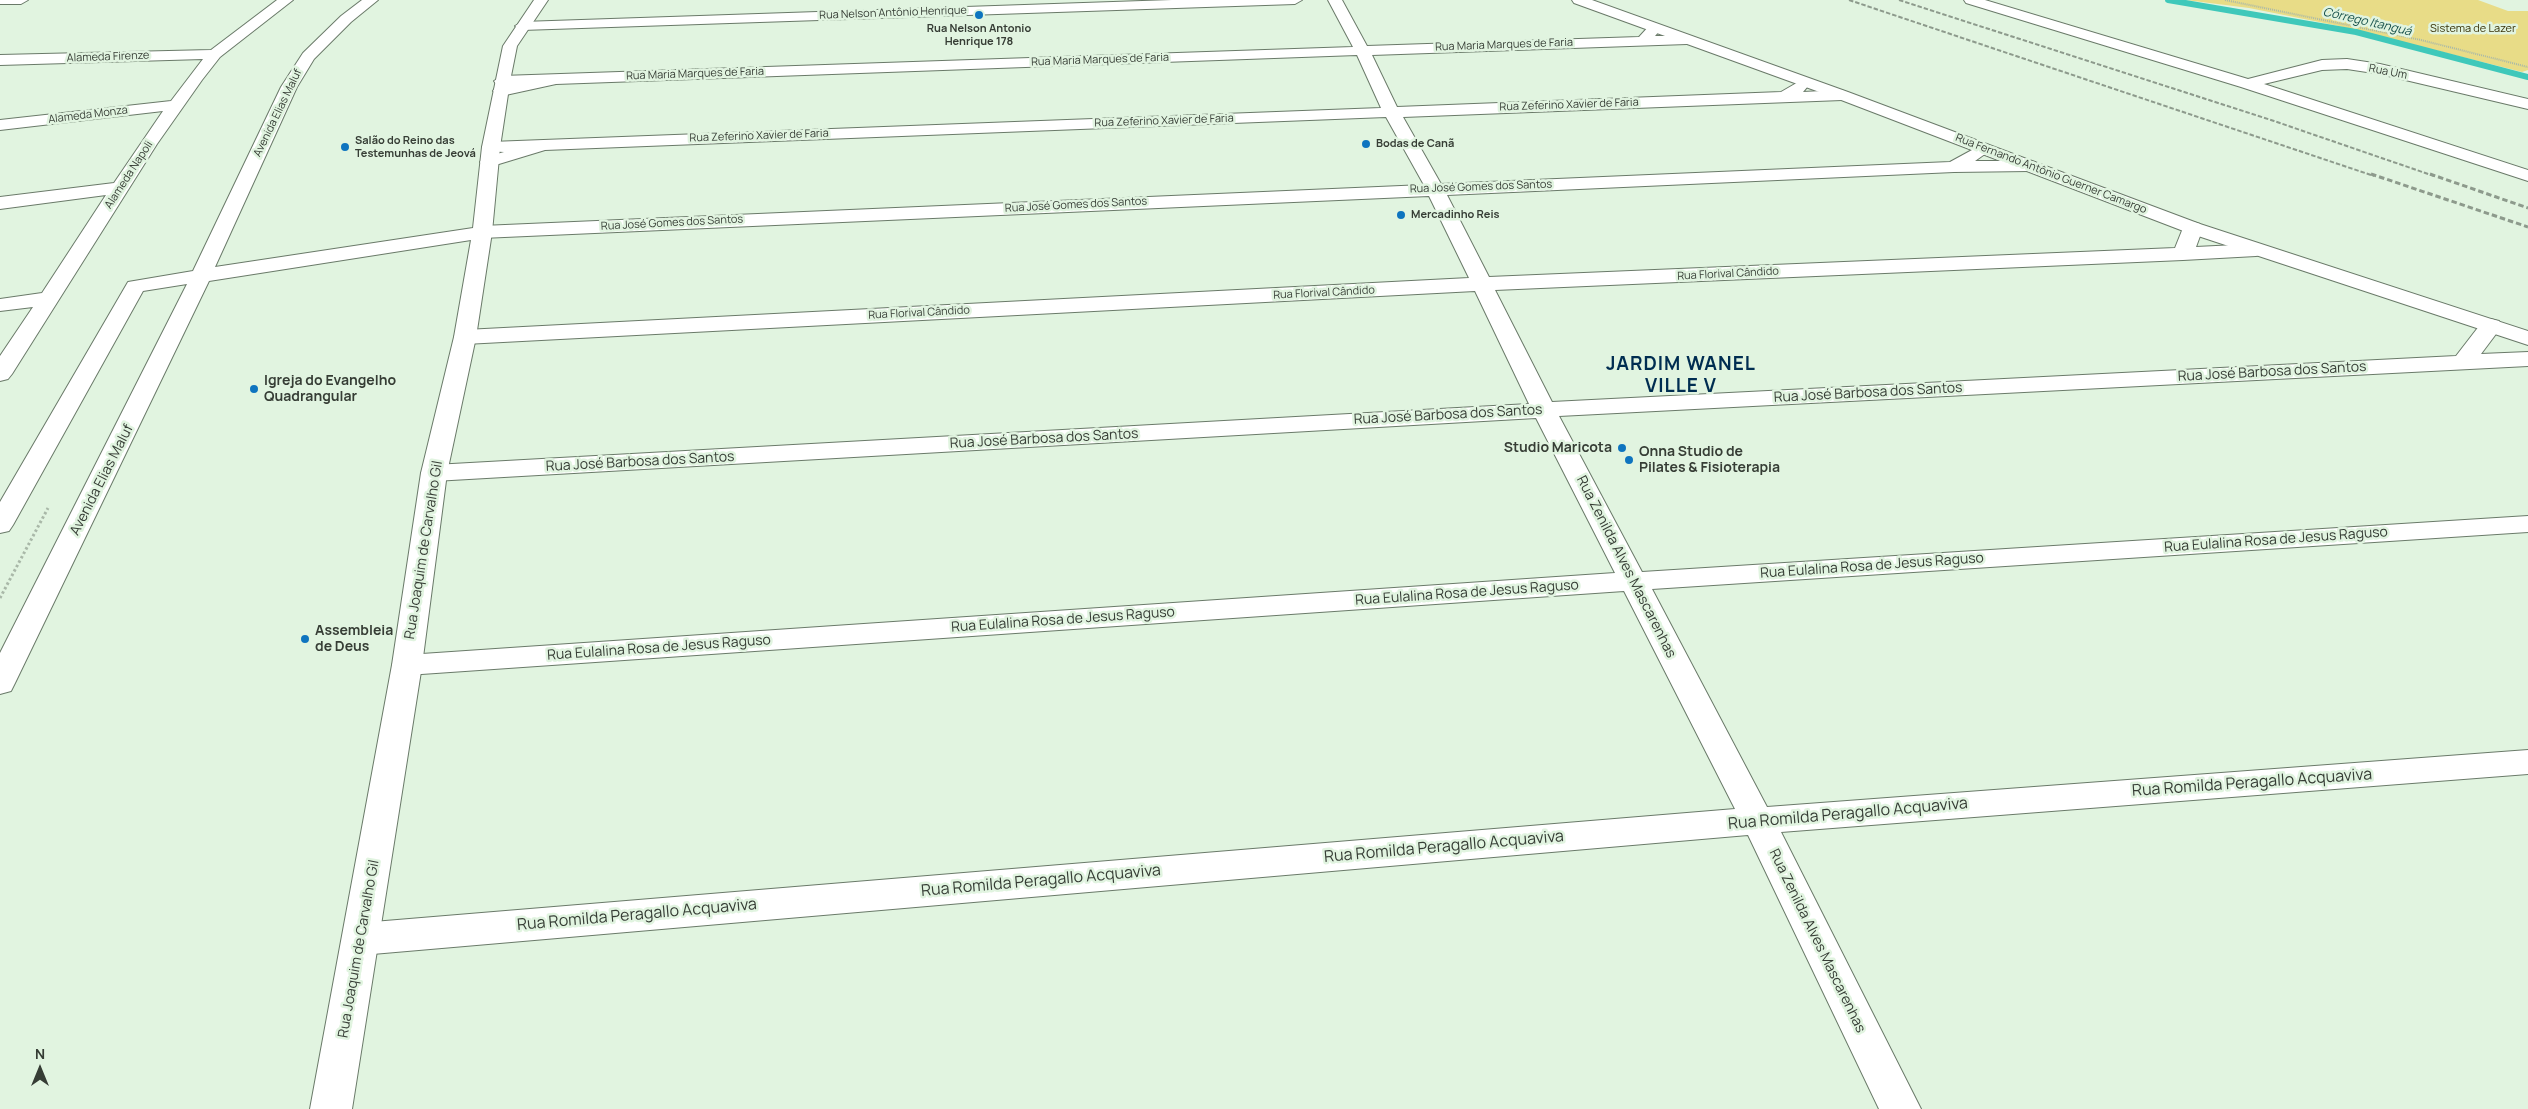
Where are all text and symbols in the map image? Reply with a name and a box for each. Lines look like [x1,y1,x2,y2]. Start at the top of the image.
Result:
street label: Rua Nelson Antônio Henrique [819,4,967,22]
water label: Córrego Itanguá [2321,5,2413,39]
marker: Rua Nelson Antonio Henrique 178 [973,9,985,21]
place label: Rua Nelson Antonio Henrique 178 [927,22,1031,48]
park label: Sistema de Lazer [2430,22,2516,36]
street label: Rua Maria Marques de Faria [1435,36,1573,54]
street label: Alameda Firenze [66,49,150,65]
street label: Rua Maria Marques de Faria [1031,51,1169,69]
street label: Rua Um [2368,62,2408,82]
street label: Rua Maria Marques de Faria [626,65,764,83]
street label: Avenida Elias Maluf [251,67,305,159]
street label: Rua Zeferino Xavier de Faria [1499,96,1639,114]
street label: Alameda Monza [47,104,129,126]
street label: Rua Zeferino Xavier de Faria [1094,112,1234,130]
street label: Rua Zeferino Xavier de Faria [689,127,829,145]
street label: Rua Fernando Antônio Guerner Camargo [1953,131,2149,217]
place label: Salão do Reino das Testemunhas de Jeová [355,134,476,160]
place label: Bodas de Canã [1376,137,1454,151]
marker: Bodas de Canã [1360,138,1372,150]
street label: Alameda Napoli [102,139,156,211]
marker: Salão do Reino das Testemunhas de Jeová [339,141,351,153]
street label: Rua José Gomes dos Santos [1410,178,1552,196]
street label: Rua José Gomes dos Santos [1005,195,1147,215]
place label: Mercadinho Reis [1411,208,1499,222]
marker: Mercadinho Reis [1395,209,1407,221]
street label: Rua José Gomes dos Santos [601,213,743,233]
street label: Rua Florival Cândido [1677,265,1779,283]
street label: Rua Florival Cândido [1273,284,1375,302]
street label: Rua Florival Cândido [868,304,970,322]
district label: JARDIM WANEL VILLE V [1605,354,1757,398]
street label: Rua José Barbosa dos Santos [2177,359,2367,385]
place label: Igreja do Evangelho Quadrangular [264,373,396,406]
street label: Rua José Barbosa dos Santos [1773,380,1963,406]
marker: Igreja do Evangelho Quadrangular [248,383,260,395]
street label: Rua José Barbosa dos Santos [1353,402,1543,428]
street label: Avenida Elias Maluf [67,422,137,538]
street label: Rua José Barbosa dos Santos [949,426,1139,452]
place label: Studio Maricota [1504,440,1612,456]
marker: Studio Maricota [1616,442,1628,454]
place label: Onna Studio de Pilates & Fisioterapia [1639,444,1780,477]
street label: Rua José Barbosa dos Santos [545,449,735,475]
marker: Onna Studio de Pilates & Fisioterapia [1623,454,1635,466]
street label: Rua Joaquim de Carvalho Gil [402,460,446,640]
street label: Rua Zenilda Alves Mascarenhas [1573,473,1679,661]
street label: Rua Eulalina Rosa de Jesus Raguso [2164,524,2388,556]
street label: Rua Eulalina Rosa de Jesus Raguso [1760,550,1984,582]
street label: Rua Eulalina Rosa de Jesus Raguso [1355,577,1579,609]
street label: Rua Eulalina Rosa de Jesus Raguso [951,604,1175,636]
place label: Assembleia de Deus [315,623,393,656]
street label: Rua Eulalina Rosa de Jesus Raguso [547,632,771,664]
marker: Assembleia de Deus [299,633,311,645]
street label: Rua Romilda Peragallo Acquaviva [2131,765,2373,801]
street label: Rua Romilda Peragallo Acquaviva [1727,794,1969,834]
street label: Rua Romilda Peragallo Acquaviva [1323,827,1565,867]
street label: Rua Zenilda Alves Mascarenhas [1765,846,1869,1036]
street label: Rua Joaquim de Carvalho Gil [335,859,383,1039]
street label: Rua Romilda Peragallo Acquaviva [920,861,1162,901]
street label: Rua Romilda Peragallo Acquaviva [516,895,758,935]
north arrow [15,1044,65,1094]
text: N [35,1044,45,1063]

